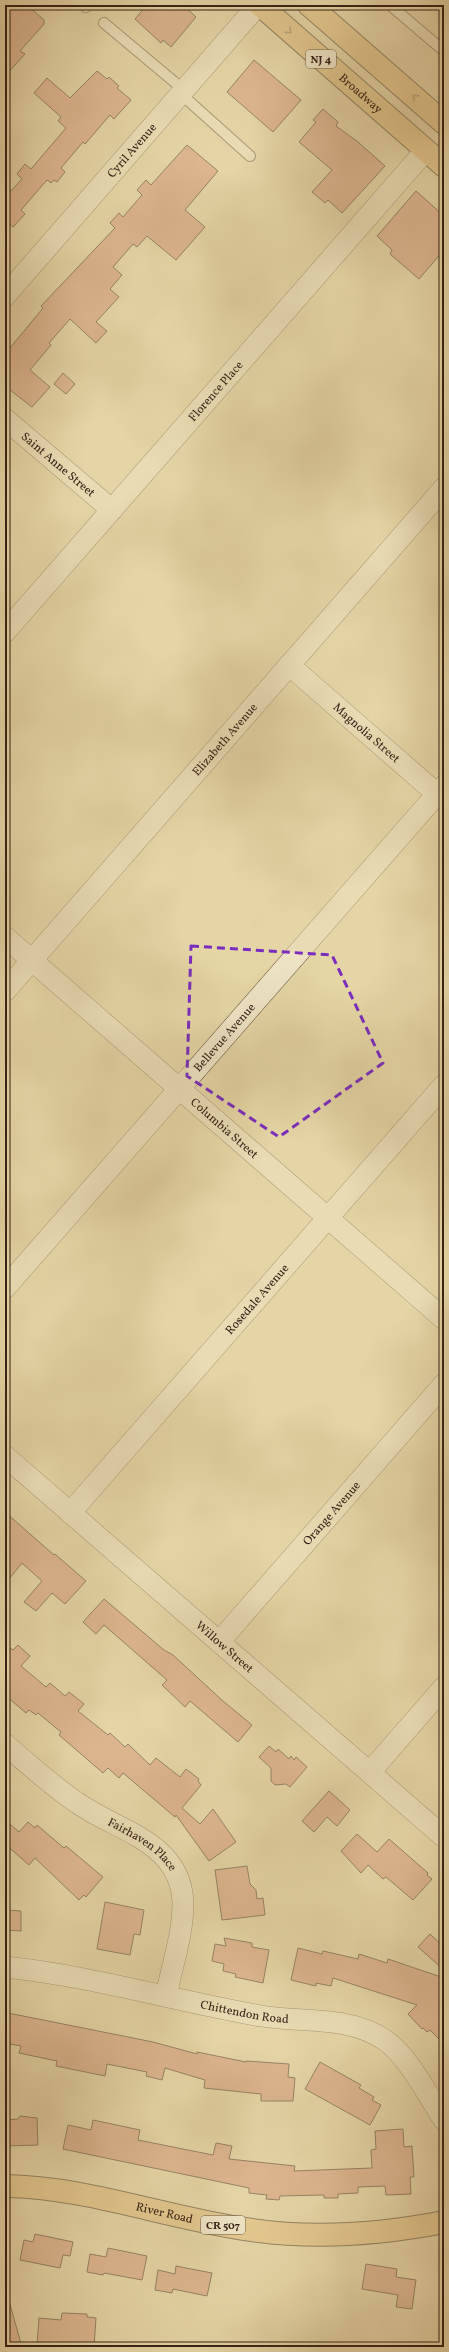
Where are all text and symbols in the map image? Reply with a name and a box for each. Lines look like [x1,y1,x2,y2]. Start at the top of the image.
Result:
one-way arrow [284,26,292,33]
road number: NJ 4 [306,50,336,68]
street label: Broadway [335,70,386,118]
one-way arrow [412,94,419,101]
street label: Cyril Avenue [104,120,161,182]
street label: Florence Place [185,358,247,425]
street label: Saint Anne Street [17,429,98,501]
street label: Elizabeth Avenue [189,700,262,780]
street label: Magnolia Street [329,700,403,767]
street label: Bellevue Avenue [190,1000,260,1076]
street label: Columbia Street [186,1095,261,1163]
street label: Rosedale Avenue [222,1261,293,1339]
street label: Orange Avenue [300,1478,365,1549]
street label: Willow Street [192,1618,256,1677]
street label: Fairhaven Place [105,1815,180,1875]
street label: Chittendon Road [199,1997,290,2028]
street label: River Road [134,2199,195,2228]
road number: CR 507 [201,2216,245,2234]

